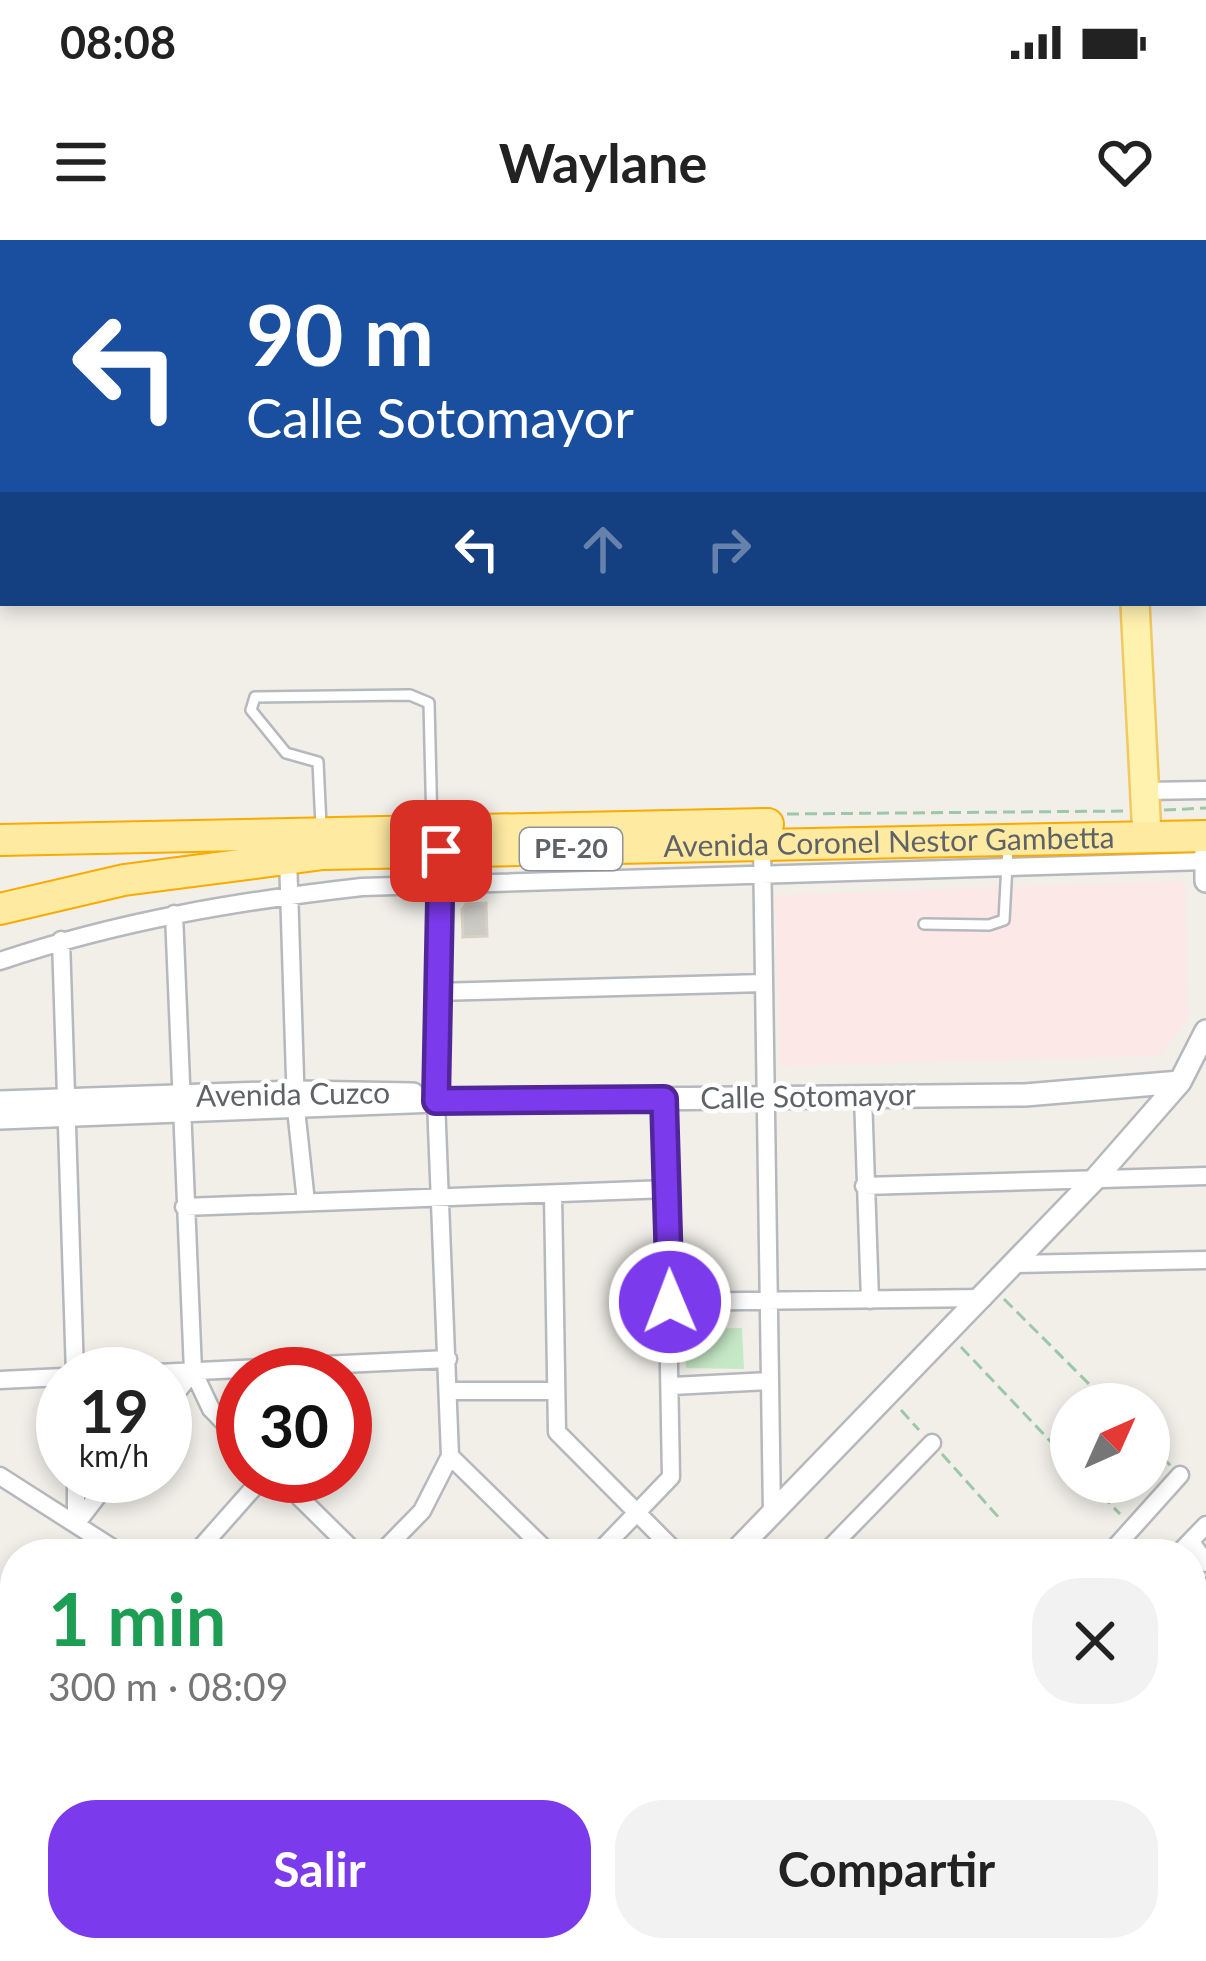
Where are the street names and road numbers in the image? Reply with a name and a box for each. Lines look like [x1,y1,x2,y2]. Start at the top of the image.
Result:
street label: Avenida Coronel Nestor Gambetta [663,818,1115,863]
road number: PE-20 [520,828,622,870]
street label: Avenida Cuzco [196,1073,390,1113]
street label: Calle Sotomayor [700,1075,916,1115]

